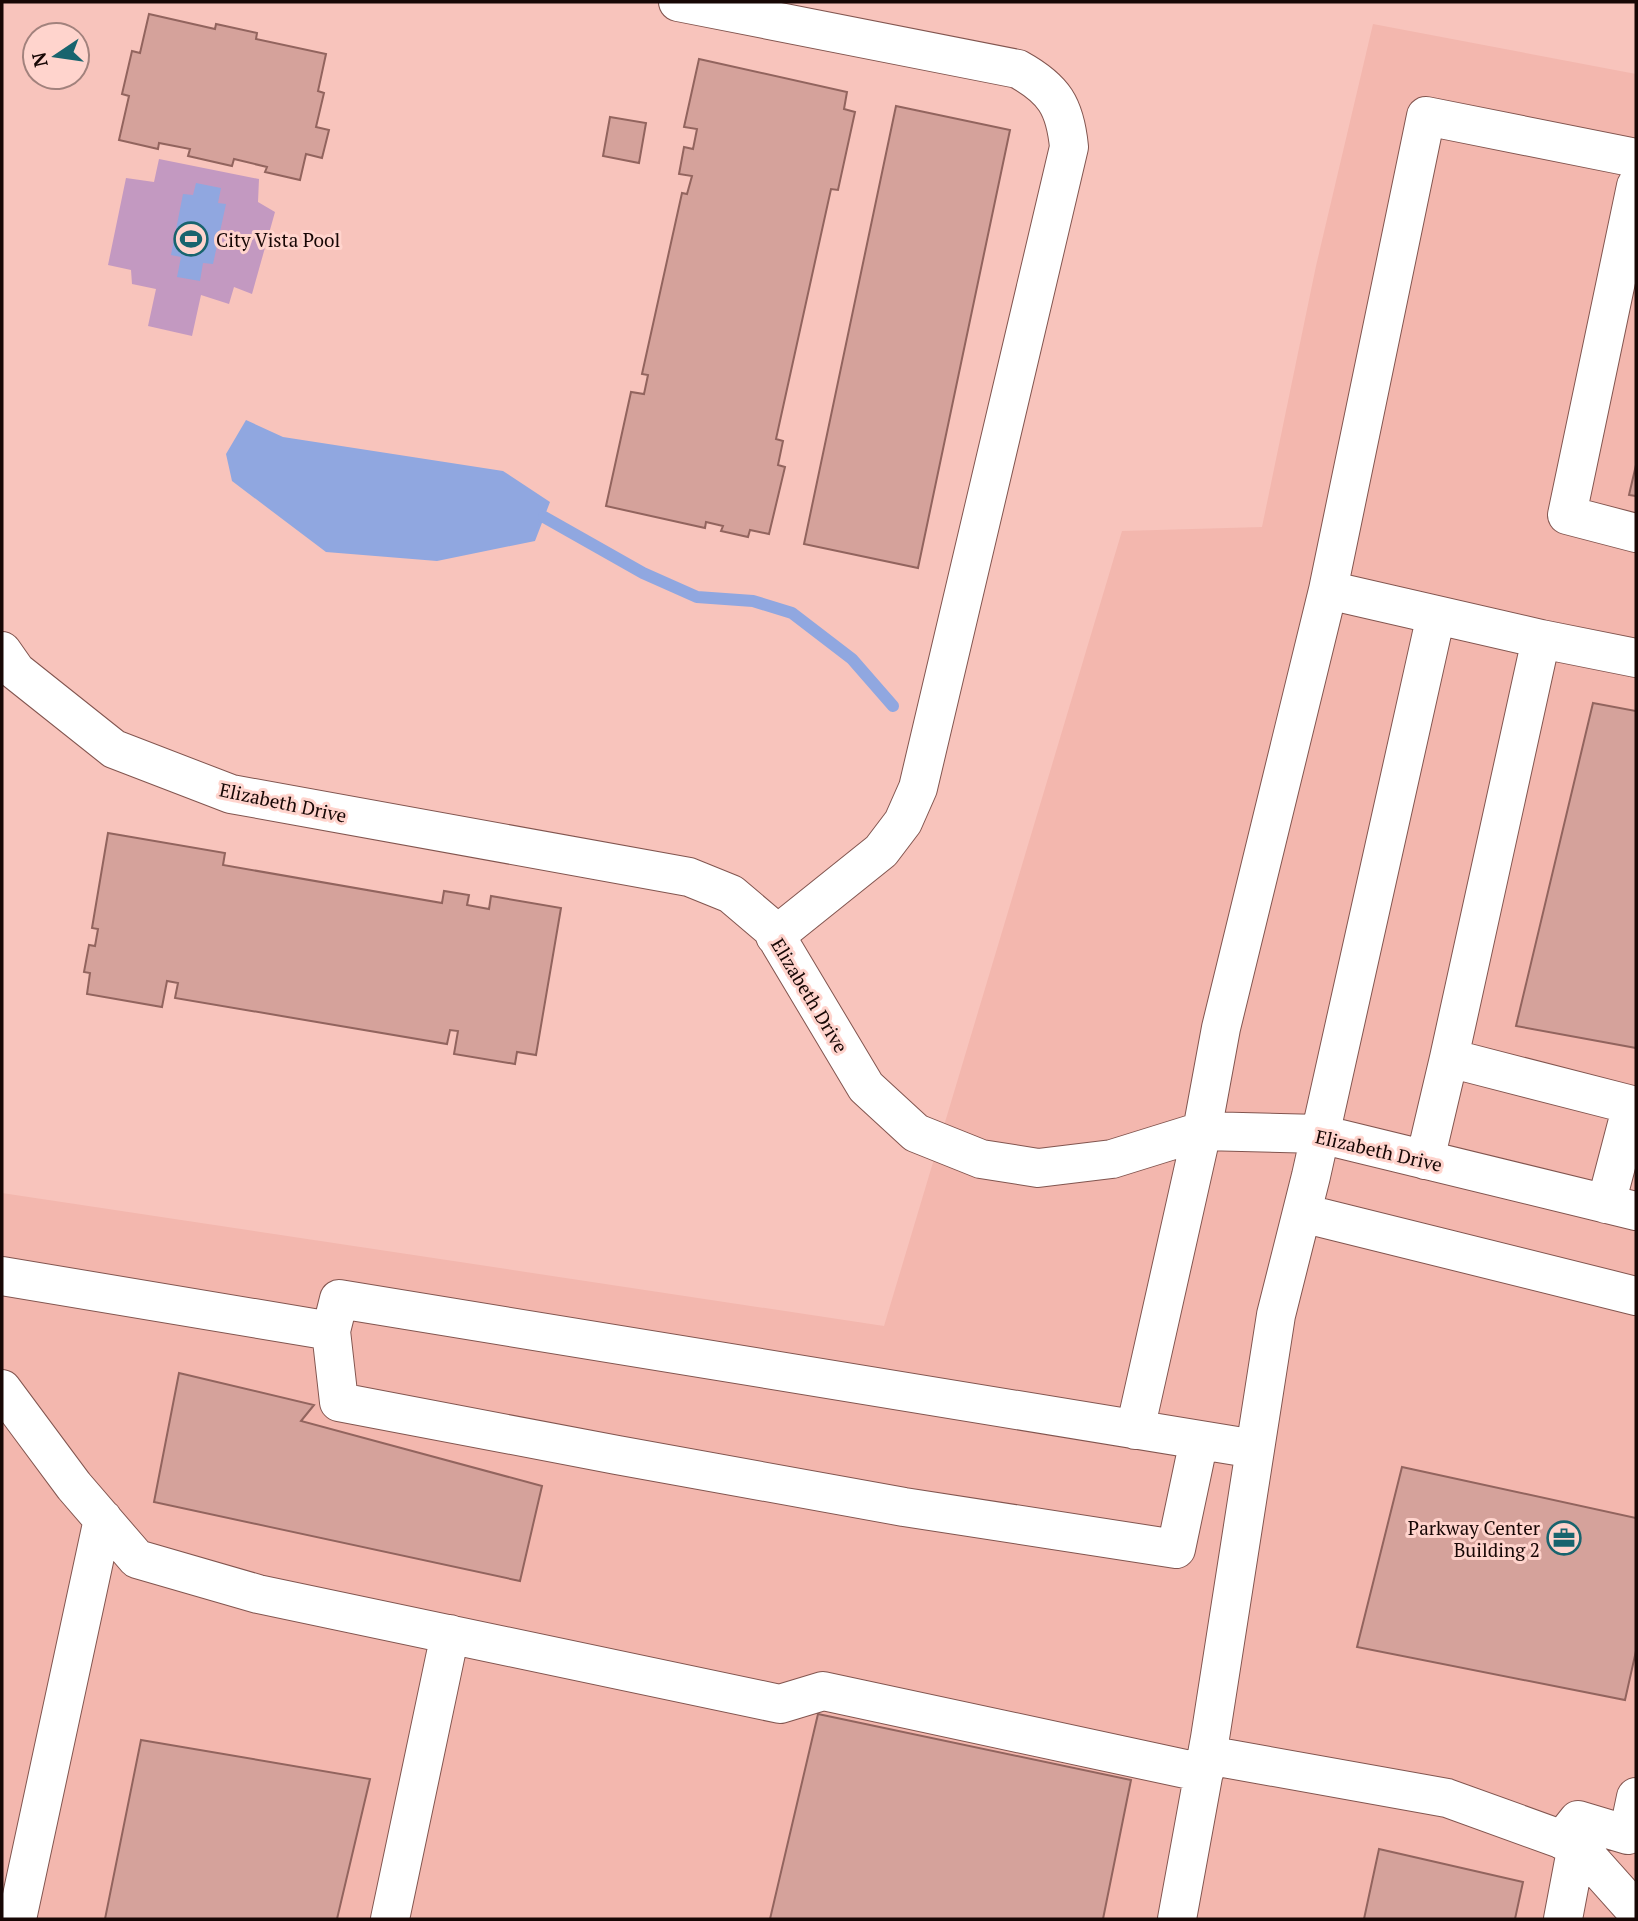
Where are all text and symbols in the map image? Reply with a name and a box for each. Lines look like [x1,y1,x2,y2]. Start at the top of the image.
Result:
north arrow [21,21,91,91]
text: N [25,50,53,70]
sports icon: City Vista Pool [172,220,210,258]
place label: City Vista Pool [216,227,340,252]
street label: Elizabeth Drive [217,776,349,828]
street label: Elizabeth Drive [766,933,854,1057]
street label: Elizabeth Drive [1313,1123,1445,1177]
place label: Parkway Center Building 2 [1408,1515,1541,1562]
office icon: Parkway Center Building 2 [1545,1519,1583,1557]

